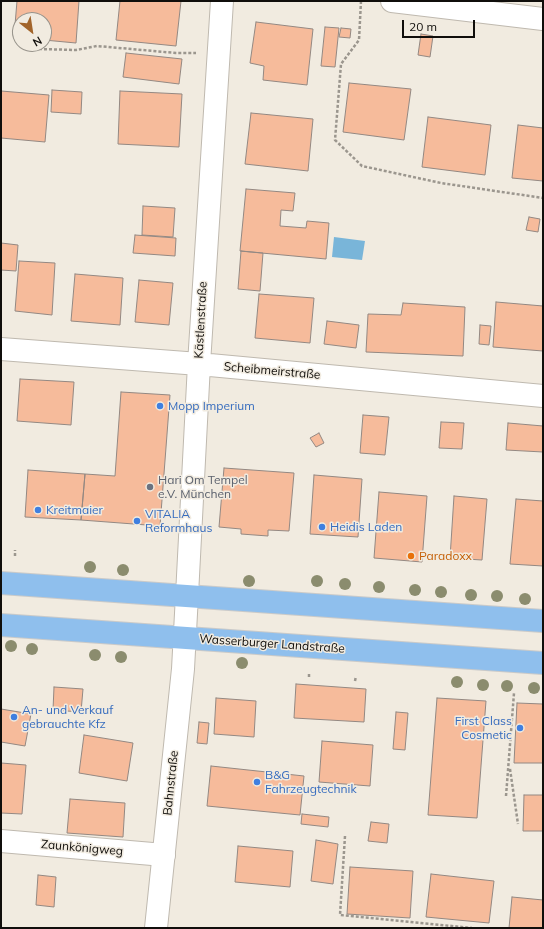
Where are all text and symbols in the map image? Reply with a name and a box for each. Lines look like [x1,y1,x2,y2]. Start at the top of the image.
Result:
north arrow [12,12,52,52]
scale bar [404,12,477,38]
text: 20 m [409,19,437,34]
text: N [30,33,45,50]
street label: Kästlenstraße [192,281,210,359]
street label: Scheibmeirstraße [223,360,321,382]
place label: Mopp Imperium [168,399,255,413]
marker: Mopp Imperium [155,401,165,411]
place label: Hari Om Tempel e.V. München [158,473,248,501]
marker: Hari Om Tempel e.V. München [145,482,155,492]
place label: Kreitmaier [46,503,103,517]
marker: Kreitmaier [33,505,43,515]
place label: VITALIA Reformhaus [145,507,212,535]
marker: VITALIA Reformhaus [132,516,142,526]
place label: Heidis Laden [330,520,402,534]
marker: Heidis Laden [317,522,327,532]
place label: Paradoxx [419,549,472,563]
marker: Paradoxx [406,551,416,561]
street label: Wasserburger Landstraße [199,632,345,656]
place label: An- und Verkauf gebrauchte Kfz [22,703,113,731]
marker: An- und Verkauf gebrauchte Kfz [9,712,19,722]
place label: First Class Cosmetic [455,714,512,742]
marker: First Class Cosmetic [515,723,525,733]
street label: Bahnstraße [160,750,182,816]
place label: B&G Fahrzeugtechnik [265,768,357,796]
marker: B&G Fahrzeugtechnik [252,777,262,787]
street label: Zaunkönigweg [40,837,124,859]

